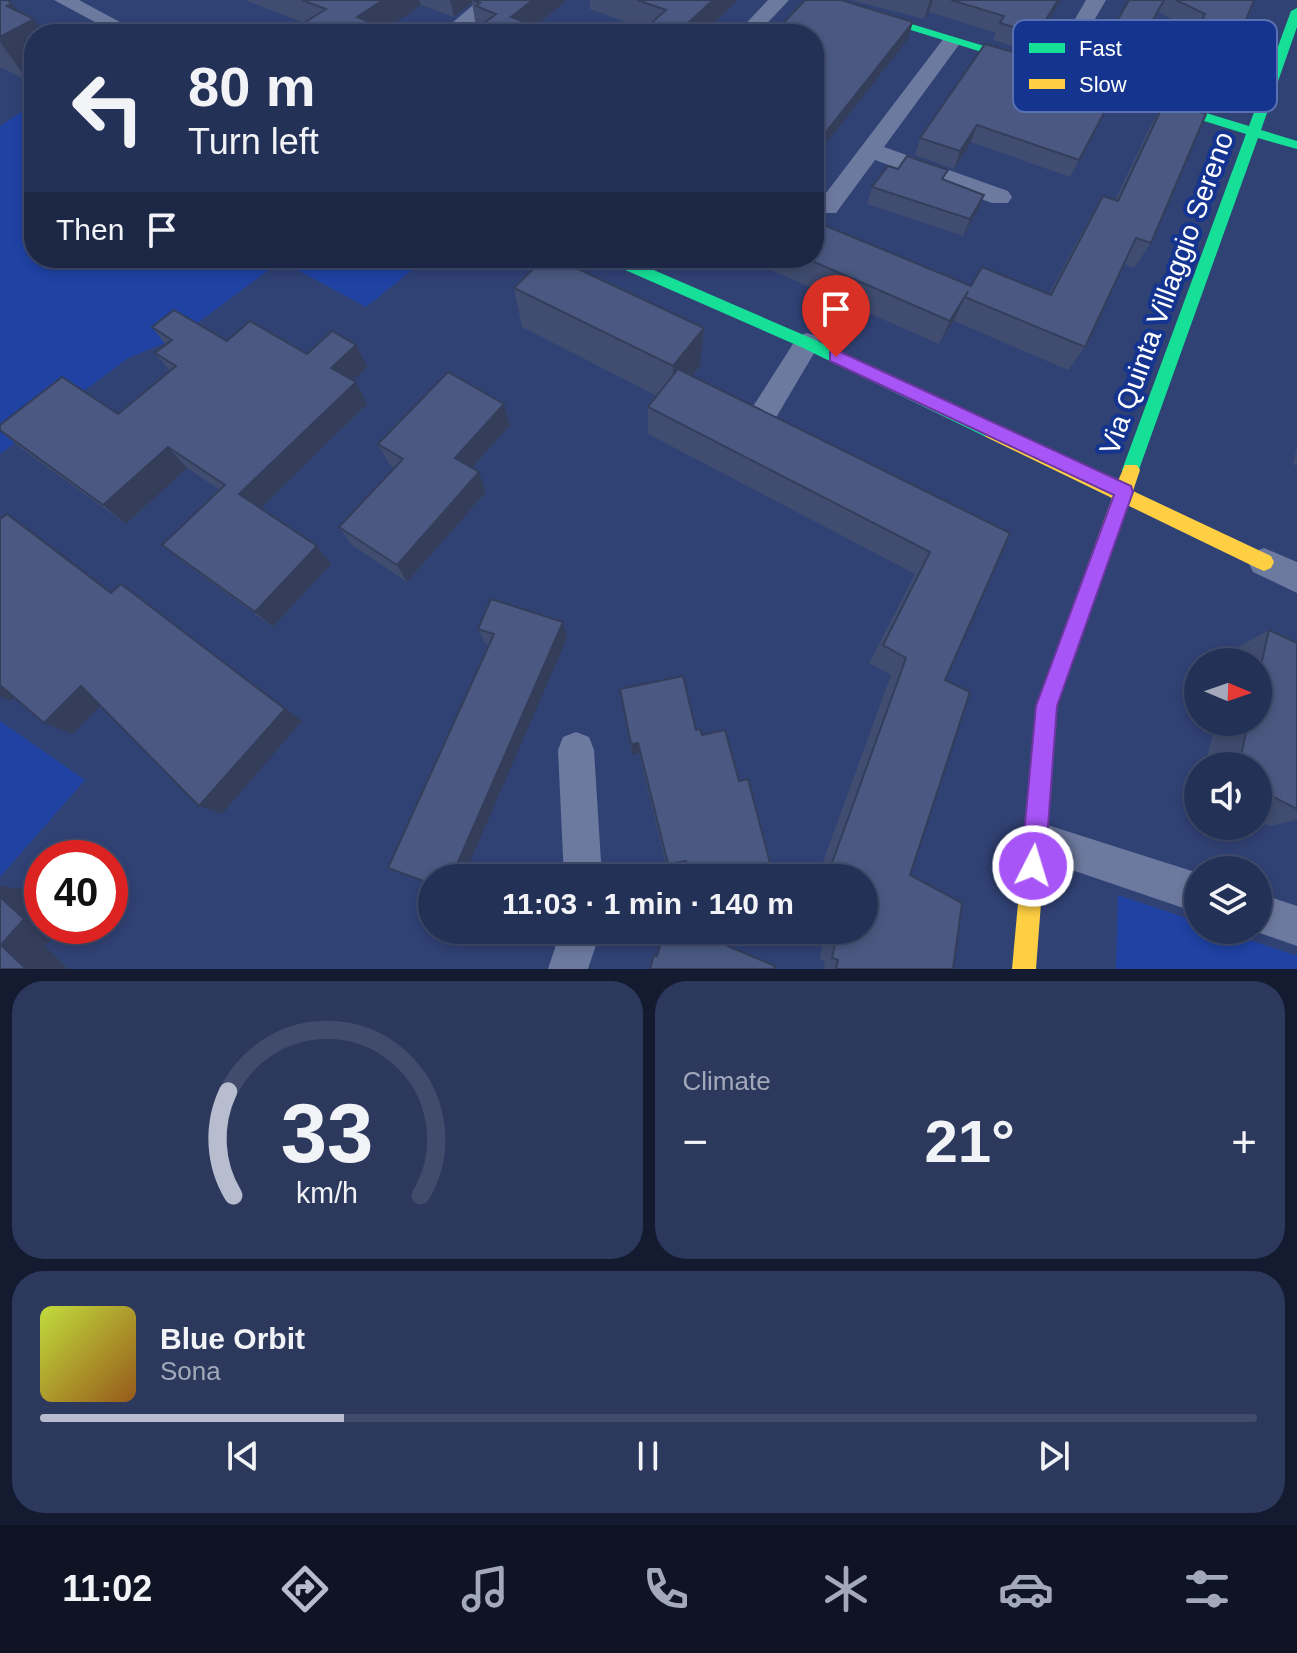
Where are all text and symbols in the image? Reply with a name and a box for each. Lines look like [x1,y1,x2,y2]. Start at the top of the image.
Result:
legend [1013,20,1277,112]
text: Fast [1079,36,1122,61]
text: 80 m [188,55,316,118]
icon: left [56,56,160,160]
text: Slow [1079,72,1127,97]
text: Turn left [188,121,319,162]
street label: Via Quinta Villaggio Sereno [1094,127,1239,459]
icon: arrive [140,208,184,252]
text: Then [56,213,124,246]
pin [802,275,870,357]
icon: arrive [814,287,858,331]
north arrow [1184,648,1272,736]
map controls [1184,648,1272,944]
button: sound [1184,752,1272,840]
position arrow [991,824,1075,908]
speed limit sign: 40 [24,840,128,944]
button: layers [1184,856,1272,944]
text: 11:03 · 1 min · 140 m [502,887,794,920]
text: Climate [683,1066,771,1096]
text: 33 [281,1087,374,1180]
text: 21° [924,1108,1015,1175]
text: − [683,1117,708,1166]
text: + [1231,1117,1257,1166]
text: km/h [296,1177,358,1209]
text: Blue Orbit [160,1322,305,1355]
text: Sona [160,1356,221,1386]
icon: previous [221,1434,265,1478]
icon: pause [626,1434,670,1478]
icon: next [1032,1434,1076,1478]
icon: directions [277,1561,333,1617]
icon: music [457,1561,513,1617]
icon: phone [638,1561,694,1617]
icon: climate [818,1561,874,1617]
icon: car [998,1561,1054,1617]
icon: filters [1179,1561,1235,1617]
text: 11:02 [62,1568,152,1609]

